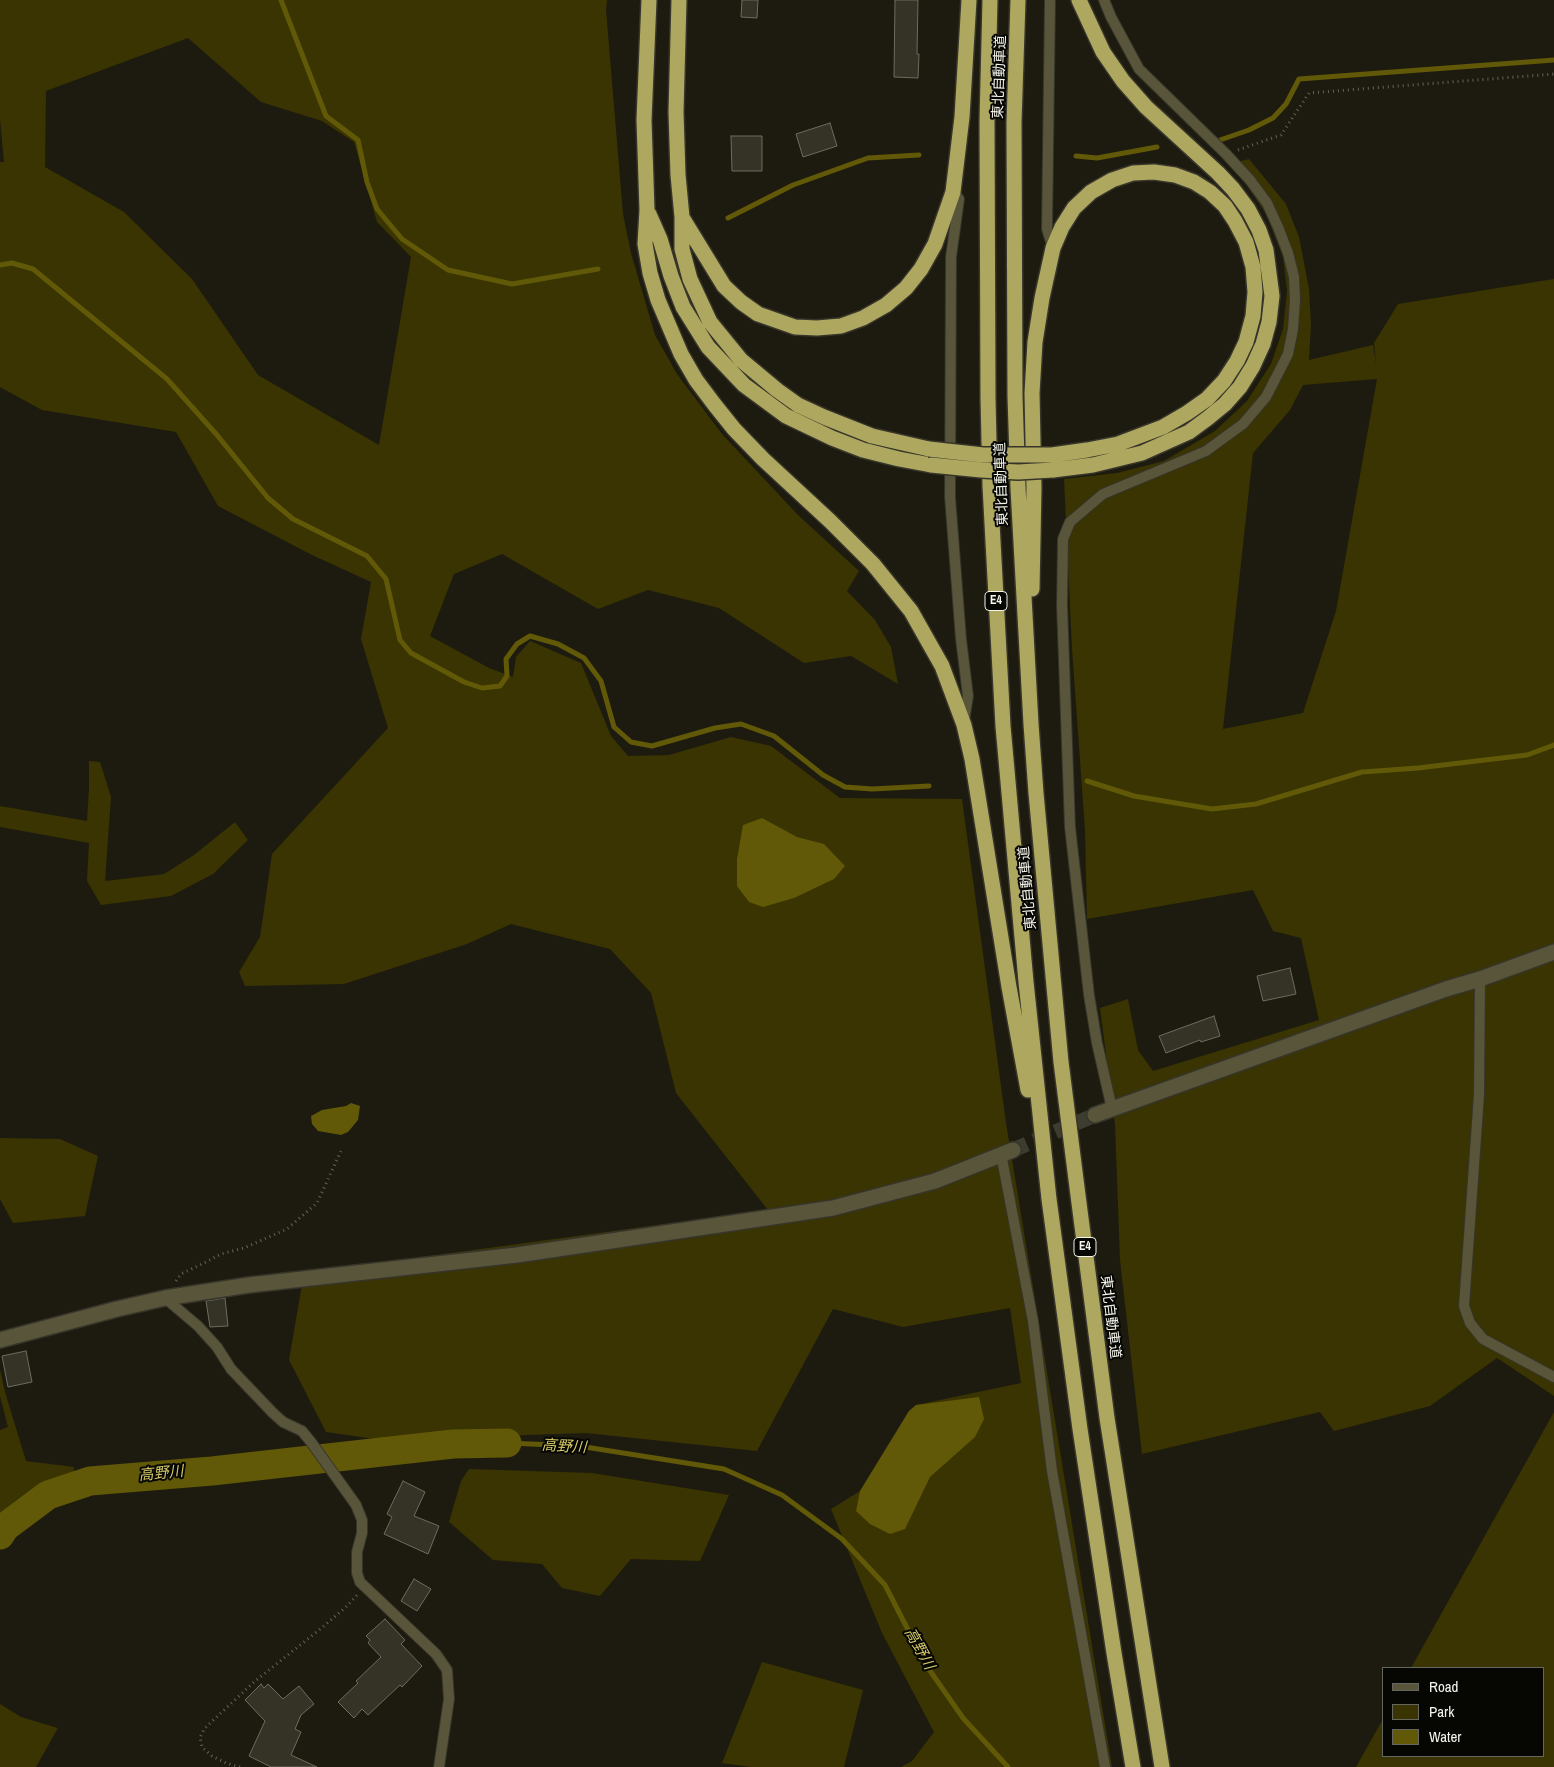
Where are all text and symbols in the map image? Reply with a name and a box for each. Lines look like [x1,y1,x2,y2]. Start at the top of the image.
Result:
street label: 東北自動車道 [990,35,1010,119]
street label: 東北自動車道 [992,442,1012,526]
road number: E4 [985,592,1007,610]
street label: 東北自動車道 [1016,845,1040,931]
road number: E4 [1074,1238,1096,1256]
street label: 東北自動車道 [1097,1274,1123,1360]
water label: 高野川 [541,1437,587,1457]
water label: 高野川 [138,1463,184,1485]
water label: 高野川 [900,1625,938,1673]
legend [1382,1667,1544,1757]
text: Road [1429,1676,1458,1697]
text: Park [1429,1701,1454,1722]
text: Water [1429,1726,1461,1747]

